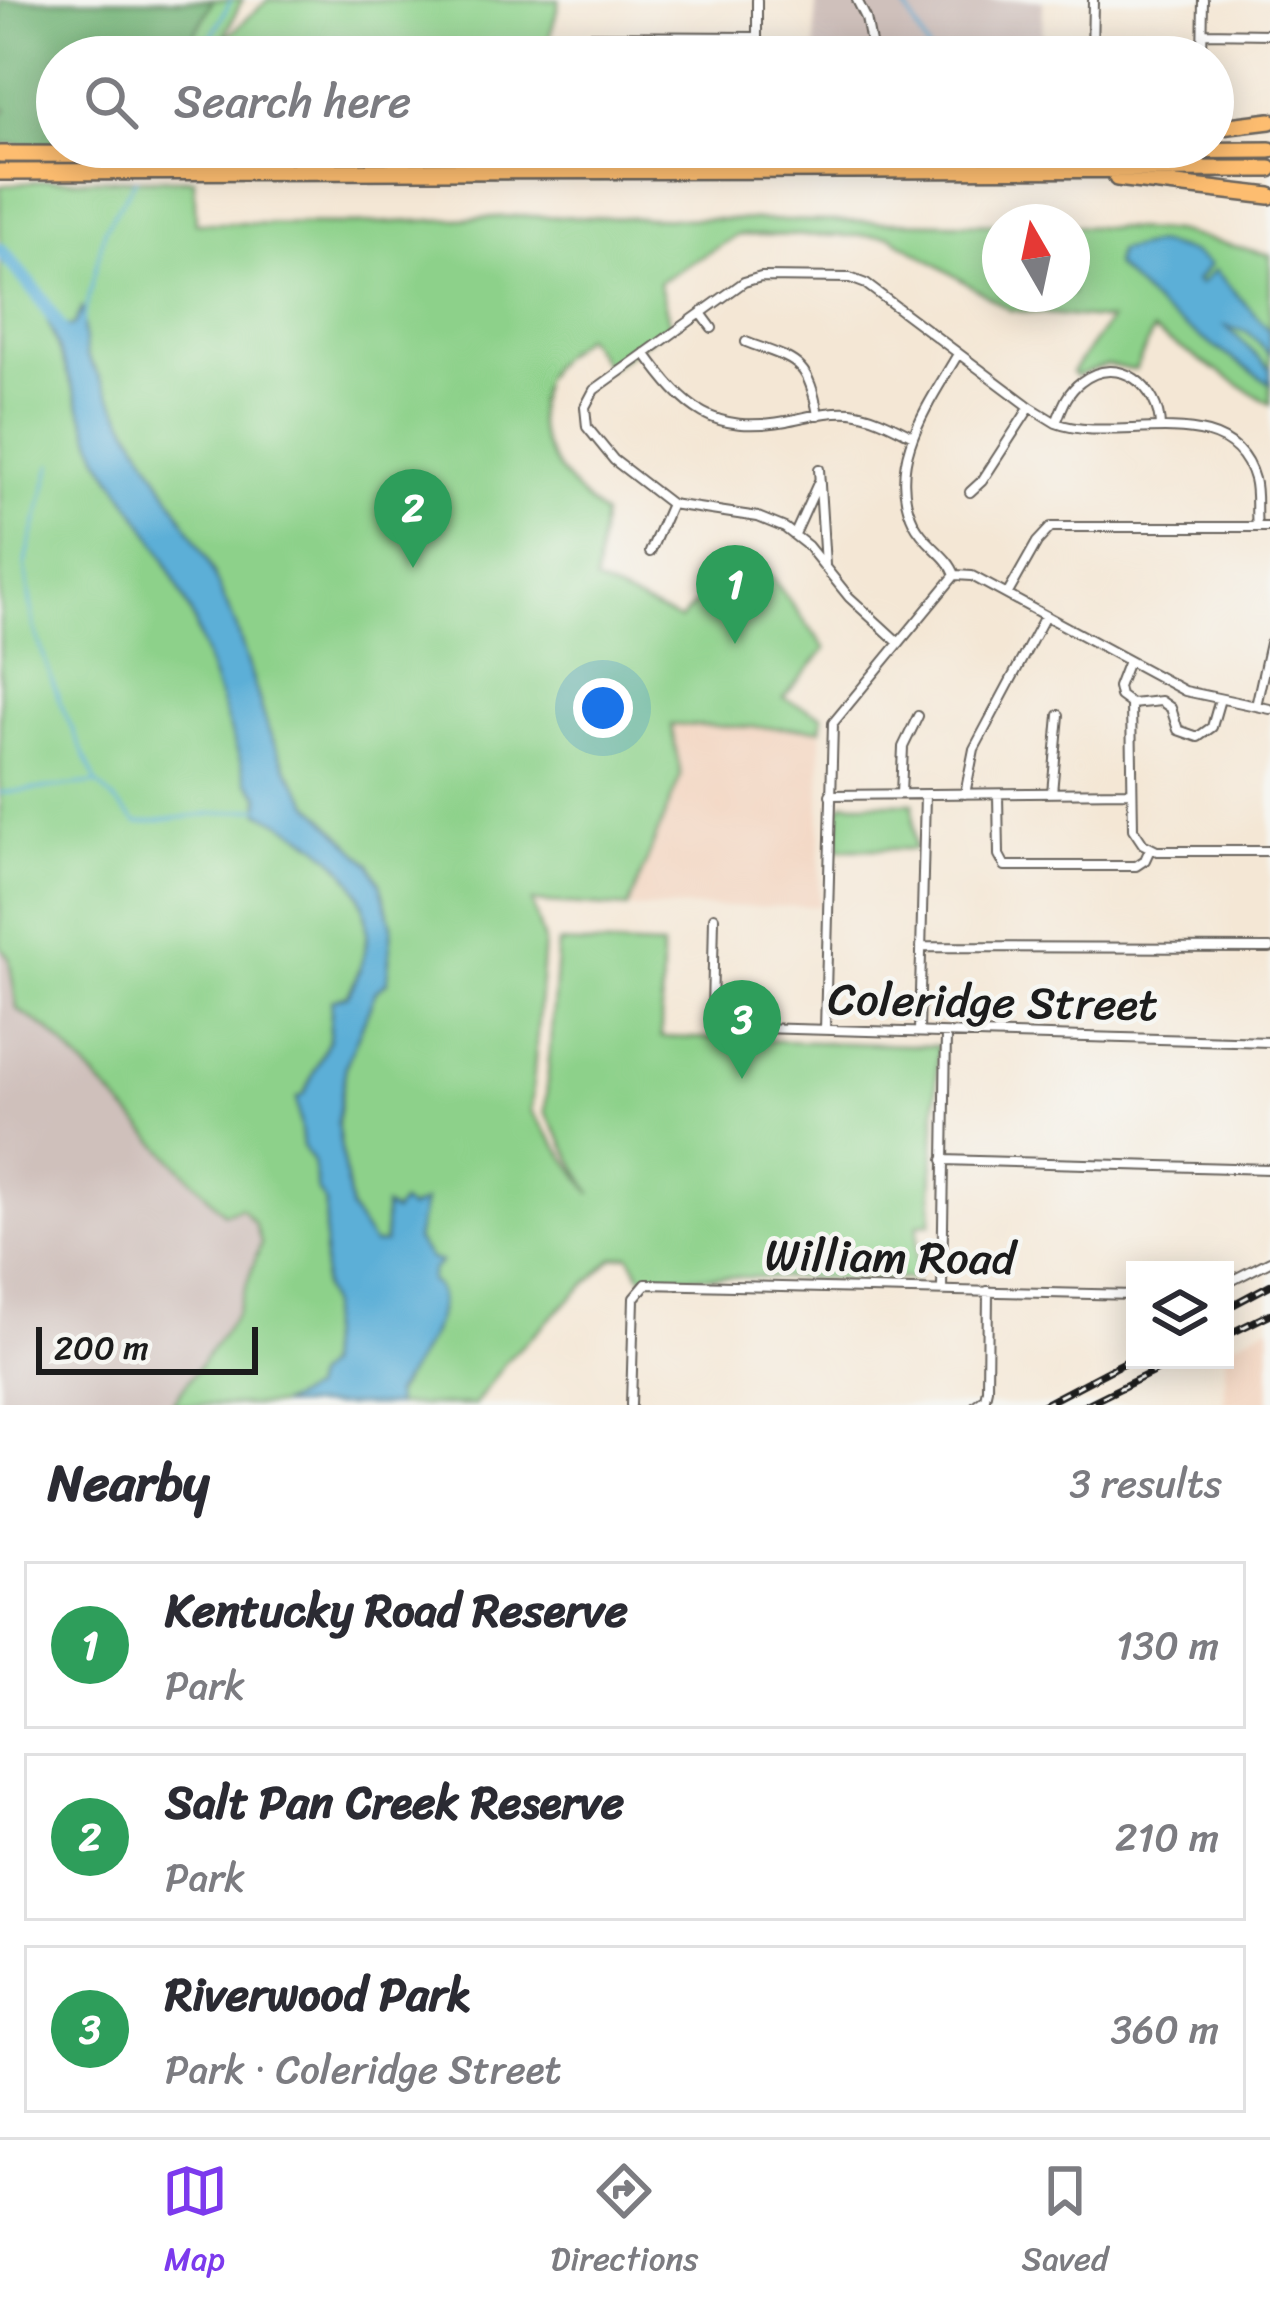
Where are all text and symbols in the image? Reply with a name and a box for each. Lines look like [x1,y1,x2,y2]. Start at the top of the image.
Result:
search box [36,36,1234,168]
text: Search here [174,62,411,142]
icon: search [78,69,144,135]
north arrow [982,204,1090,312]
pin: 2 [374,469,452,568]
pin: 1 [696,545,774,644]
your location [573,678,633,738]
street label: Coleridge Street [827,959,1159,1045]
pin: 3 [703,980,781,1079]
street label: William Road [764,1215,1019,1299]
map controls [1126,1261,1234,1369]
button: layers [1126,1261,1234,1369]
text: 200 m [54,1319,149,1377]
scale bar [36,1321,258,1374]
text: Nearby [48,1438,209,1528]
text: 3 results [1069,1449,1222,1518]
text: Kentucky Road Reserve [165,1571,628,1651]
text: 1 [82,1611,98,1680]
text: 130 m [1116,1611,1219,1680]
text: Park [165,1651,245,1720]
text: Salt Pan Creek Reserve [165,1763,624,1843]
text: 2 [79,1803,101,1872]
text: 210 m [1115,1803,1219,1872]
text: Park [165,1843,245,1912]
text: Riverwood Park [165,1955,471,2035]
text: 3 [79,1995,101,2064]
text: 360 m [1111,1995,1219,2064]
text: Park · Coleridge Street [165,2035,562,2104]
tab: Map [162,2158,228,2288]
tab: Directions [551,2158,698,2288]
tab: Saved [1021,2158,1108,2288]

